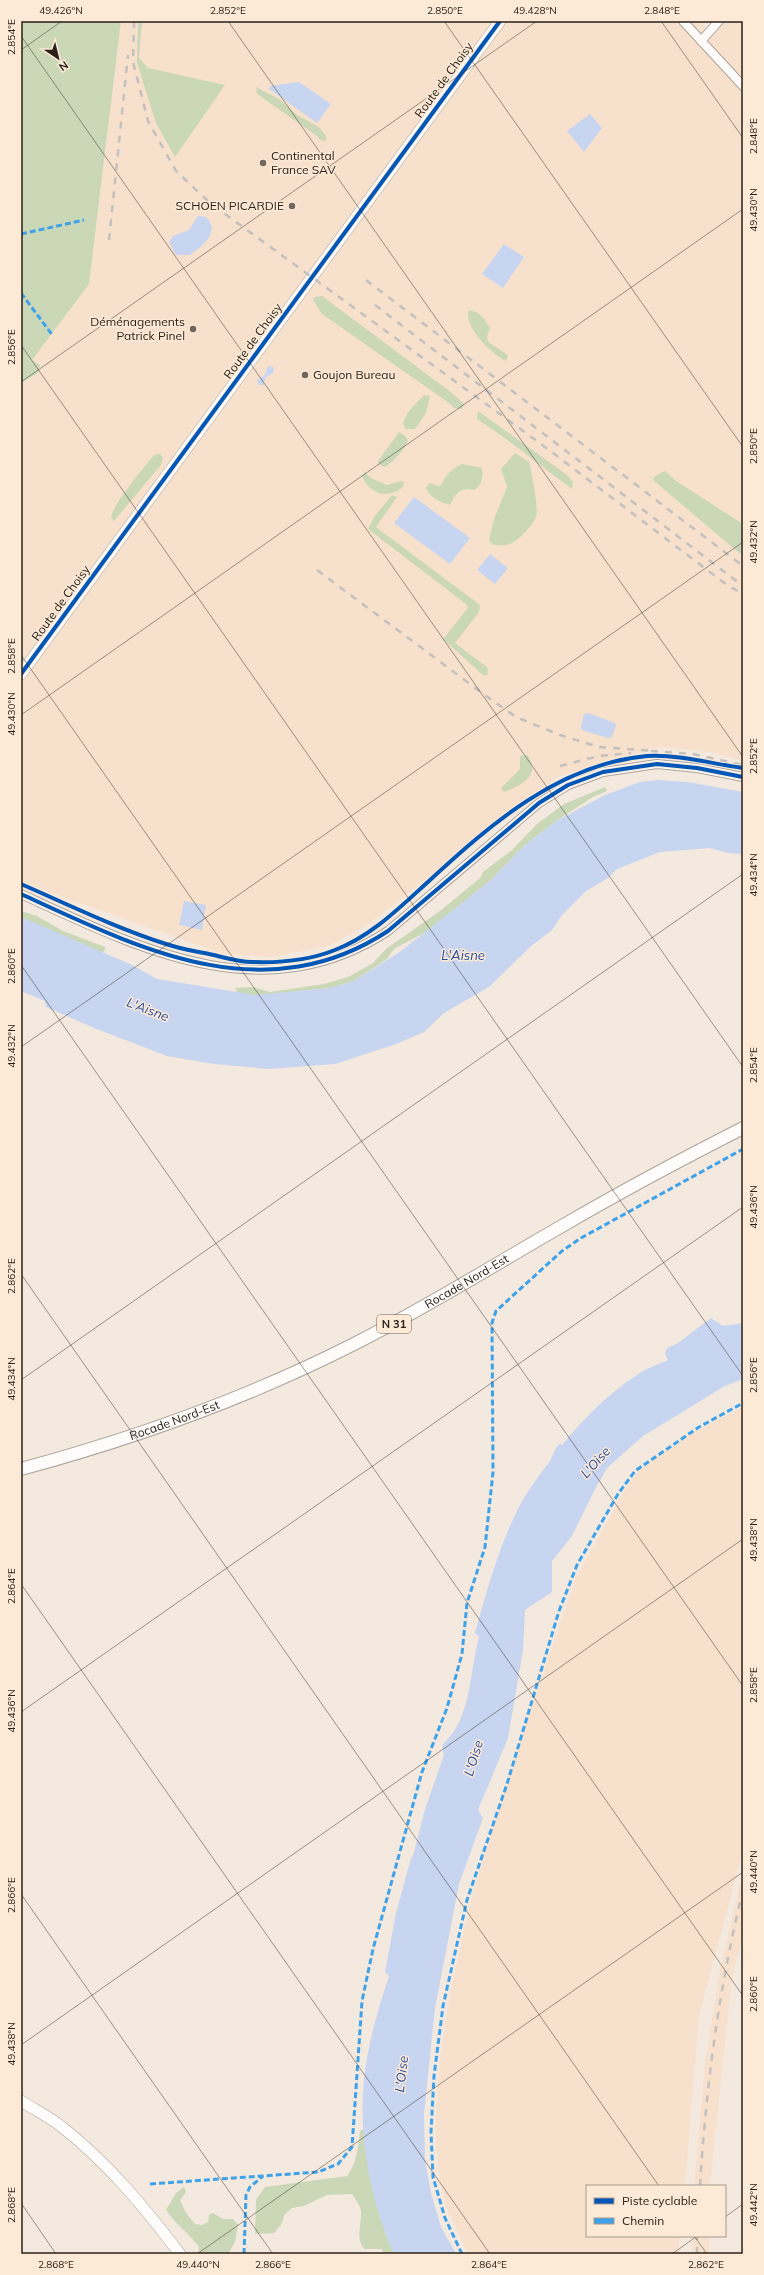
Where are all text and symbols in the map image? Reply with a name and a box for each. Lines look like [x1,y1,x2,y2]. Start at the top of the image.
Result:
text: 49.426°N [39,4,83,17]
text: 2.852°E [210,4,246,17]
text: 2.850°E [427,4,463,17]
text: 49.428°N [513,4,557,17]
text: 2.848°E [644,4,680,17]
text: 2.854°E [5,19,18,55]
north arrow [38,38,78,78]
street label: Route de Choisy [411,38,476,120]
text: N [56,58,71,74]
text: 2.848°E [747,118,760,154]
place label: Continental France SAV [271,148,336,177]
marker: Continental France SAV [258,158,268,168]
text: 49.430°N [747,188,760,232]
place label: SCHOEN PICARDIE [176,198,284,213]
marker: SCHOEN PICARDIE [287,201,297,211]
street label: Route de Choisy [220,299,285,381]
place label: Déménagements Patrick Pinel [90,314,185,343]
marker: Déménagements Patrick Pinel [188,324,198,334]
text: 2.856°E [5,329,18,365]
place label: Goujon Bureau [313,367,395,382]
marker: Goujon Bureau [300,370,310,380]
text: 2.850°E [747,428,760,464]
text: 49.432°N [747,520,760,564]
street label: Route de Choisy [28,561,93,643]
text: 2.858°E [5,638,18,674]
text: 49.430°N [5,692,18,736]
text: 2.852°E [747,738,760,774]
text: 49.434°N [747,853,760,897]
water label: L'Aisne [441,947,485,963]
text: 2.860°E [5,948,18,984]
water label: L'Aisne [125,994,171,1024]
text: 49.432°N [5,1024,18,1068]
text: 2.854°E [747,1047,760,1083]
text: 49.436°N [747,1185,760,1229]
street label: Rocade Nord-Est [422,1251,511,1311]
text: 2.862°E [5,1258,18,1294]
road number: N 31 [377,1315,411,1333]
text: 49.434°N [5,1357,18,1401]
text: 2.856°E [747,1357,760,1393]
street label: Rocade Nord-Est [127,1397,221,1443]
water label: L'Oise [577,1443,613,1481]
text: 49.438°N [747,1518,760,1562]
text: 2.864°E [5,1568,18,1604]
text: 2.858°E [747,1667,760,1703]
text: 49.436°N [5,1689,18,1733]
water label: L'Oise [460,1738,486,1778]
text: 49.440°N [747,1850,760,1894]
text: 2.866°E [5,1877,18,1913]
text: 2.860°E [747,1976,760,2012]
text: 49.438°N [5,2022,18,2066]
water label: L'Oise [391,2055,411,2093]
text: 49.442°N [747,2183,760,2227]
legend [586,2185,726,2237]
text: 2.868°E [5,2187,18,2223]
text: Piste cyclable [622,2193,697,2208]
text: Chemin [622,2213,664,2228]
text: 2.868°E [38,2258,74,2271]
text: 49.440°N [176,2258,220,2271]
text: 2.866°E [255,2258,291,2271]
text: 2.864°E [471,2258,507,2271]
text: 2.862°E [688,2258,724,2271]

